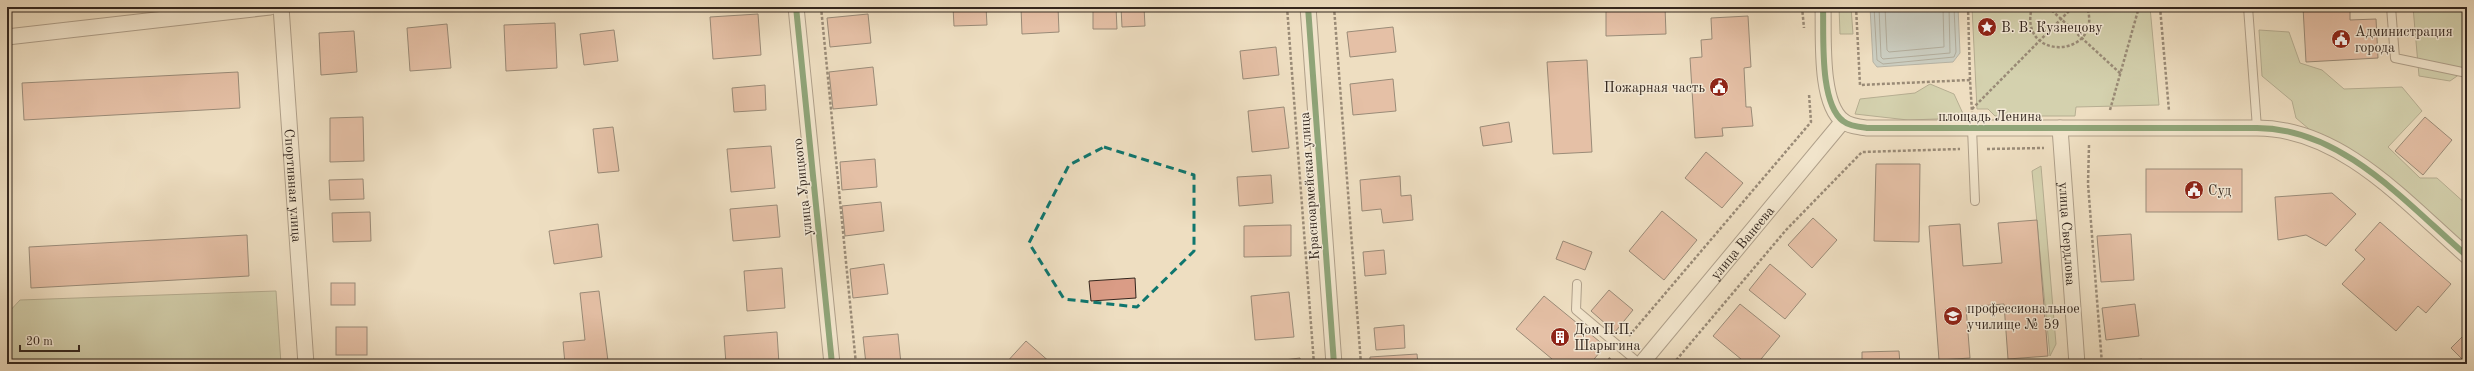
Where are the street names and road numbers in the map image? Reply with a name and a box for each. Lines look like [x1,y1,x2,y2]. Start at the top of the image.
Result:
street label: площадь Ленина [1938,110,2042,124]
street label: Красноармейская улица [1298,111,1322,260]
street label: Спортивная улица [282,128,303,243]
street label: улица Урицкого [791,137,815,236]
street label: улица Свердлова [2056,182,2077,286]
street label: улица Ванеева [1708,204,1777,282]

